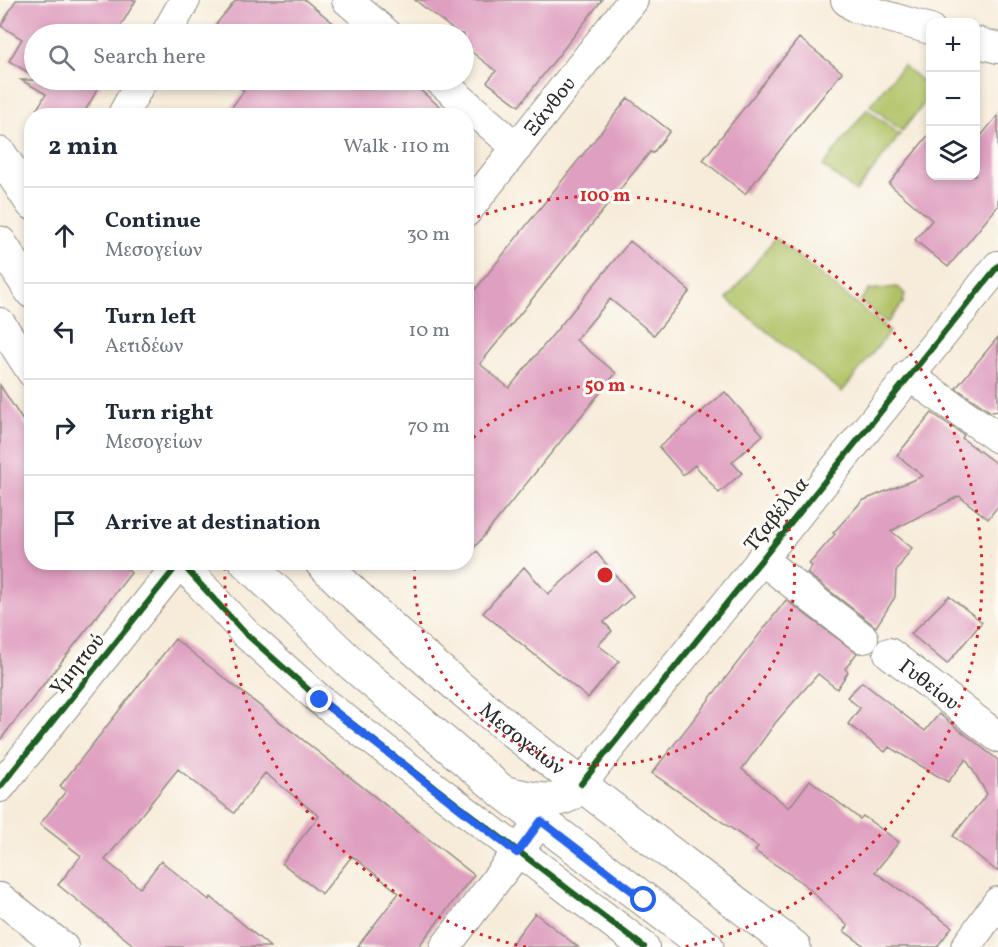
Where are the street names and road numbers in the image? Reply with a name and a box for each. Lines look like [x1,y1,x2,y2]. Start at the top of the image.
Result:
street label: Ξάνθου [518,71,583,143]
street label: Τζαβέλλα [738,471,817,559]
street label: Υμηττού [44,628,112,702]
street label: Γυθείου [892,653,965,718]
street label: Μεσογείων [472,697,570,783]

